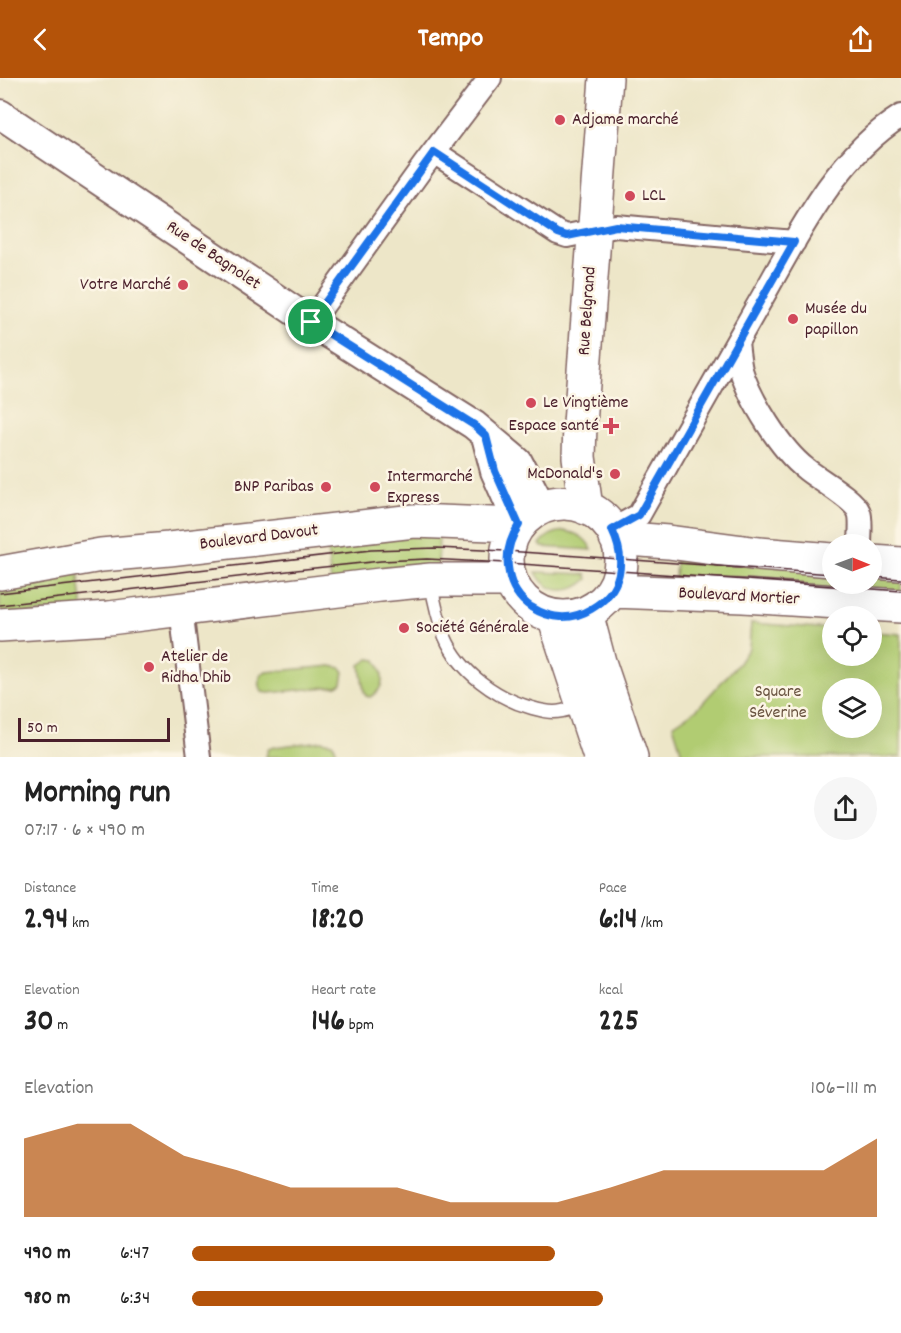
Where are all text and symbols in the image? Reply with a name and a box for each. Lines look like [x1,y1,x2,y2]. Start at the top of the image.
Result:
text: Tempo [418,20,483,59]
icon: back [24,23,57,56]
icon: share [844,23,877,56]
place label: Adjame marché [572,108,679,133]
marker: Adjame marché [553,113,567,127]
place label: LCL [642,184,666,209]
marker: LCL [623,189,637,203]
street label: Rue de Bagnolet [161,215,265,297]
street label: Rue Belgrand [572,266,604,356]
place label: Votre Marché [80,273,171,298]
marker: Votre Marché [176,278,190,292]
pin [285,296,336,347]
place label: Musée du papillon [805,297,867,343]
icon: arrive [294,305,327,338]
marker: Musée du papillon [786,312,800,326]
place label: Le Vingtième [543,391,629,416]
marker: Le Vingtième [524,396,538,410]
place label: Espace santé [508,414,599,439]
marker: Espace santé [604,419,618,433]
place label: McDonald's [527,462,603,487]
place label: Intermarché Express [387,465,473,511]
marker: McDonald's [608,467,622,481]
place label: BNP Paribas [234,475,314,500]
marker: BNP Paribas [319,480,333,494]
marker: Intermarché Express [368,480,382,494]
street label: Boulevard Davout [198,518,320,558]
north arrow [822,534,882,594]
map controls [822,534,882,738]
street label: Boulevard Mortier [678,581,801,613]
button: locate [822,606,882,666]
place label: Société Générale [416,616,529,641]
marker: Société Générale [397,621,411,635]
place label: Atelier de Ridha Dhib [161,645,231,691]
marker: Atelier de Ridha Dhib [142,660,156,674]
button: layers [822,678,882,738]
park label: Square Séverine [749,680,807,726]
scale bar [18,715,170,742]
text: 50 m [27,717,58,740]
text: Morning run [24,771,171,818]
button: share [814,777,877,840]
text: 07:17 · 6 × 490 m [24,817,145,845]
text: Distance [24,877,76,900]
text: Time [311,877,339,900]
text: Pace [599,877,627,900]
text: 2.94 [24,900,68,943]
text: 18:20 [311,900,364,943]
text: 6:14 [599,900,637,943]
text: km [68,912,90,935]
text: /km [637,912,663,935]
text: Elevation [24,979,80,1002]
text: Heart rate [311,979,376,1002]
text: kcal [599,979,623,1002]
text: 30 [24,1002,54,1045]
text: 146 [311,1002,345,1045]
text: 225 [599,1002,639,1045]
text: m [54,1014,68,1037]
text: bpm [345,1014,374,1037]
text: Elevation [24,1075,94,1103]
text: 106–111 m [811,1075,877,1103]
text: 490 m [24,1240,71,1268]
text: 6:47 [120,1240,149,1268]
text: 980 m [24,1285,70,1313]
text: 6:34 [120,1285,150,1313]

